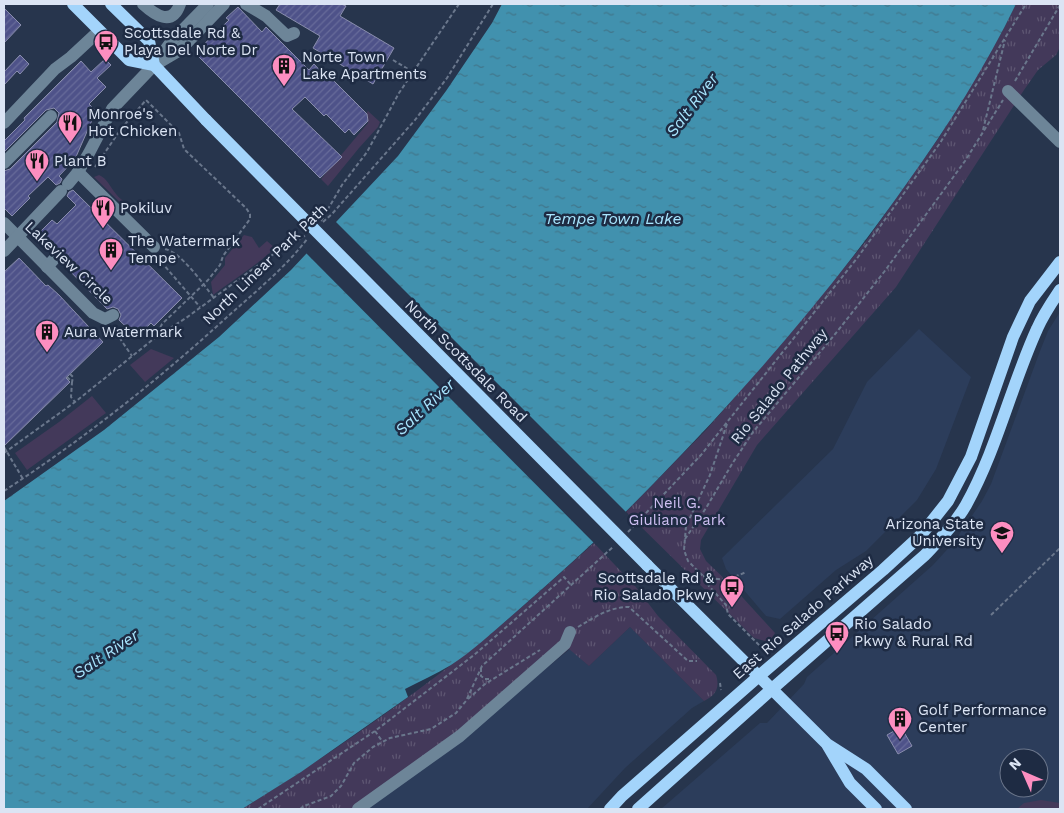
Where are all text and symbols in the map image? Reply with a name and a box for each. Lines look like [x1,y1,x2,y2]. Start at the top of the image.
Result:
place label: Scottsdale Rd & Playa Del Norte Dr [124,24,258,59]
bus stop icon: Scottsdale Rd & Playa Del Norte Dr [93,29,119,63]
place label: Norte Town Lake Apartments [302,48,427,83]
building icon: Norte Town Lake Apartments [271,53,297,87]
water label: Salt River [662,69,722,140]
place label: Monroe's Hot Chicken [88,105,177,140]
restaurant icon: Monroe's Hot Chicken [57,110,83,144]
restaurant icon: Plant B [24,148,50,182]
place label: Plant B [54,152,107,170]
restaurant icon: Pokiluv [90,195,116,229]
place label: Pokiluv [120,199,172,217]
street label: North Linear Park Path [199,200,331,328]
water label: Tempe Town Lake [544,209,682,228]
street label: Lakeview Circle [21,218,117,308]
place label: The Watermark Tempe [128,232,240,267]
building icon: The Watermark Tempe [98,237,124,271]
street label: North Scottsdale Road [401,296,531,426]
building icon: Aura Watermark [34,319,60,353]
place label: Aura Watermark [64,323,183,341]
street label: Rio Salado Pathway [727,324,831,447]
water label: Salt River [391,374,459,439]
park label: Neil G. Giuliano Park [629,494,726,529]
place label: Arizona State University [886,515,984,550]
school or university icon: Arizona State University [989,520,1015,554]
street label: East Rio Salado Parkway [729,551,877,683]
place label: Scottsdale Rd & Rio Salado Pkwy [594,569,715,604]
bus stop icon: Scottsdale Rd & Rio Salado Pkwy [719,574,745,608]
place label: Rio Salado Pkwy & Rural Rd [854,615,973,650]
bus stop icon: Rio Salado Pkwy & Rural Rd [824,620,850,654]
water label: Salt River [70,625,143,683]
place label: Golf Performance Center [918,701,1047,736]
building icon: Golf Performance Center [887,706,913,740]
north arrow [999,748,1049,798]
text: N [1005,754,1024,773]

